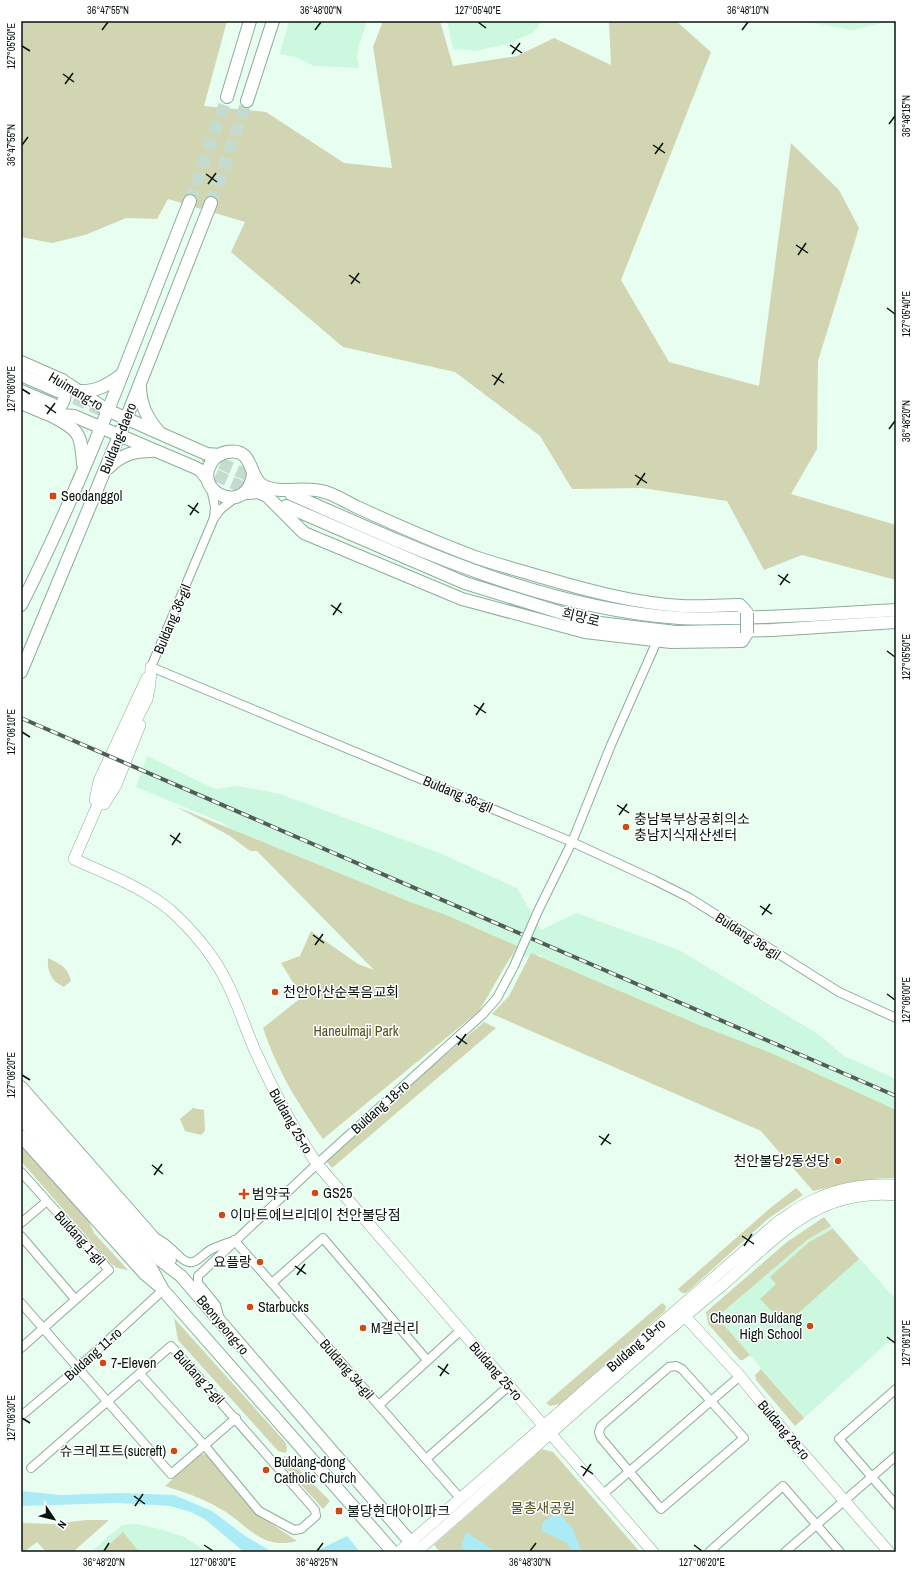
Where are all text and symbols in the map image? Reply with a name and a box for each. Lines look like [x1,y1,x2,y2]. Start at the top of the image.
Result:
text: 36°47'55"N [87,4,129,17]
text: 36°48'00"N [300,4,342,17]
text: 127°05'40"E [455,4,501,17]
text: 36°48'10"N [727,4,769,17]
text: 127°05'50"E [5,23,18,69]
text: 36°48'15"N [900,95,913,137]
text: 36°47'55"N [5,124,18,166]
text: 127°05'40"E [900,291,913,337]
text: 127°06'00"E [5,366,18,412]
street label: Huimang-ro [45,368,107,414]
street label: Buldang-daero [96,400,140,476]
text: 36°48'20"N [900,400,913,442]
place label: Seodanggol [61,487,122,505]
marker: Seodanggol [48,491,58,501]
street label: Buldang 36-gil [149,581,195,657]
street label: 희망로 [560,604,602,630]
text: 127°05'50"E [900,634,913,680]
text: 127°06'10"E [5,709,18,755]
street label: Buldang 36-gil [420,771,496,817]
place label: 충남북부상공회의소 충남지식재산센터 [634,810,750,844]
marker: 충남북부상공회의소 충남지식재산센터 [621,822,631,832]
street label: Buldang 36-gil [712,908,784,964]
text: 127°06'00"E [900,977,913,1023]
place label: 천안아산순복음교회 [283,983,399,1001]
marker: 천안아산순복음교회 [270,987,280,997]
park label: Haneulmaji Park [314,1022,399,1040]
text: 127°06'20"E [5,1052,18,1098]
street label: Buldang 18-ro [347,1076,413,1138]
street label: Buldang 25-ro [265,1085,317,1157]
place label: 천안불당2동성당 [733,1152,830,1170]
marker: 천안불당2동성당 [833,1156,843,1166]
place label: GS25 [323,1184,352,1202]
place label: 범약국 [252,1185,291,1203]
marker: GS25 [310,1188,320,1198]
marker: 범약국 [239,1189,249,1199]
place label: 이마트에브리데이 천안불당점 [230,1206,401,1224]
street label: Buldang 1-gil [51,1207,109,1269]
marker: 이마트에브리데이 천안불당점 [217,1210,227,1220]
place label: 요플랑 [213,1253,252,1271]
marker: 요플랑 [255,1257,265,1267]
street label: Beonyeong-ro [193,1292,253,1358]
place label: Starbucks [258,1298,309,1316]
marker: Starbucks [245,1302,255,1312]
place label: Cheonan Buldang High School [710,1309,803,1343]
street label: Buldang 19-ro [603,1315,669,1375]
place label: M갤러리 [371,1319,419,1337]
text: 127°06'10"E [900,1320,913,1366]
marker: Cheonan Buldang High School [805,1321,815,1331]
street label: Buldang 11-ro [60,1323,126,1385]
marker: M갤러리 [358,1323,368,1333]
street label: Buldang 34-gil [316,1335,378,1403]
street label: Buldang 25-ro [466,1338,526,1404]
street label: Buldang 2-gil [170,1346,228,1408]
place label: 7-Eleven [111,1354,156,1372]
marker: 7-Eleven [98,1358,108,1368]
text: 127°06'30"E [5,1395,18,1441]
street label: Buldang 26-ro [754,1397,814,1463]
place label: 슈크레프트(sucreft) [60,1442,166,1460]
marker: 슈크레프트(sucreft) [169,1446,179,1456]
place label: Buldang-dong Catholic Church [274,1453,356,1487]
marker: Buldang-dong Catholic Church [261,1465,271,1475]
north arrow [34,1499,74,1539]
park label: 물총새공원 [511,1499,575,1517]
place label: 불당현대아이파크 [347,1502,450,1520]
marker: 불당현대아이파크 [334,1506,344,1516]
text: N [55,1518,70,1531]
text: 36°48'20"N [83,1556,125,1569]
text: 127°06'30"E [190,1556,236,1569]
text: 36°48'25"N [296,1556,338,1569]
text: 36°48'30"N [509,1556,551,1569]
text: 127°06'20"E [679,1556,725,1569]

